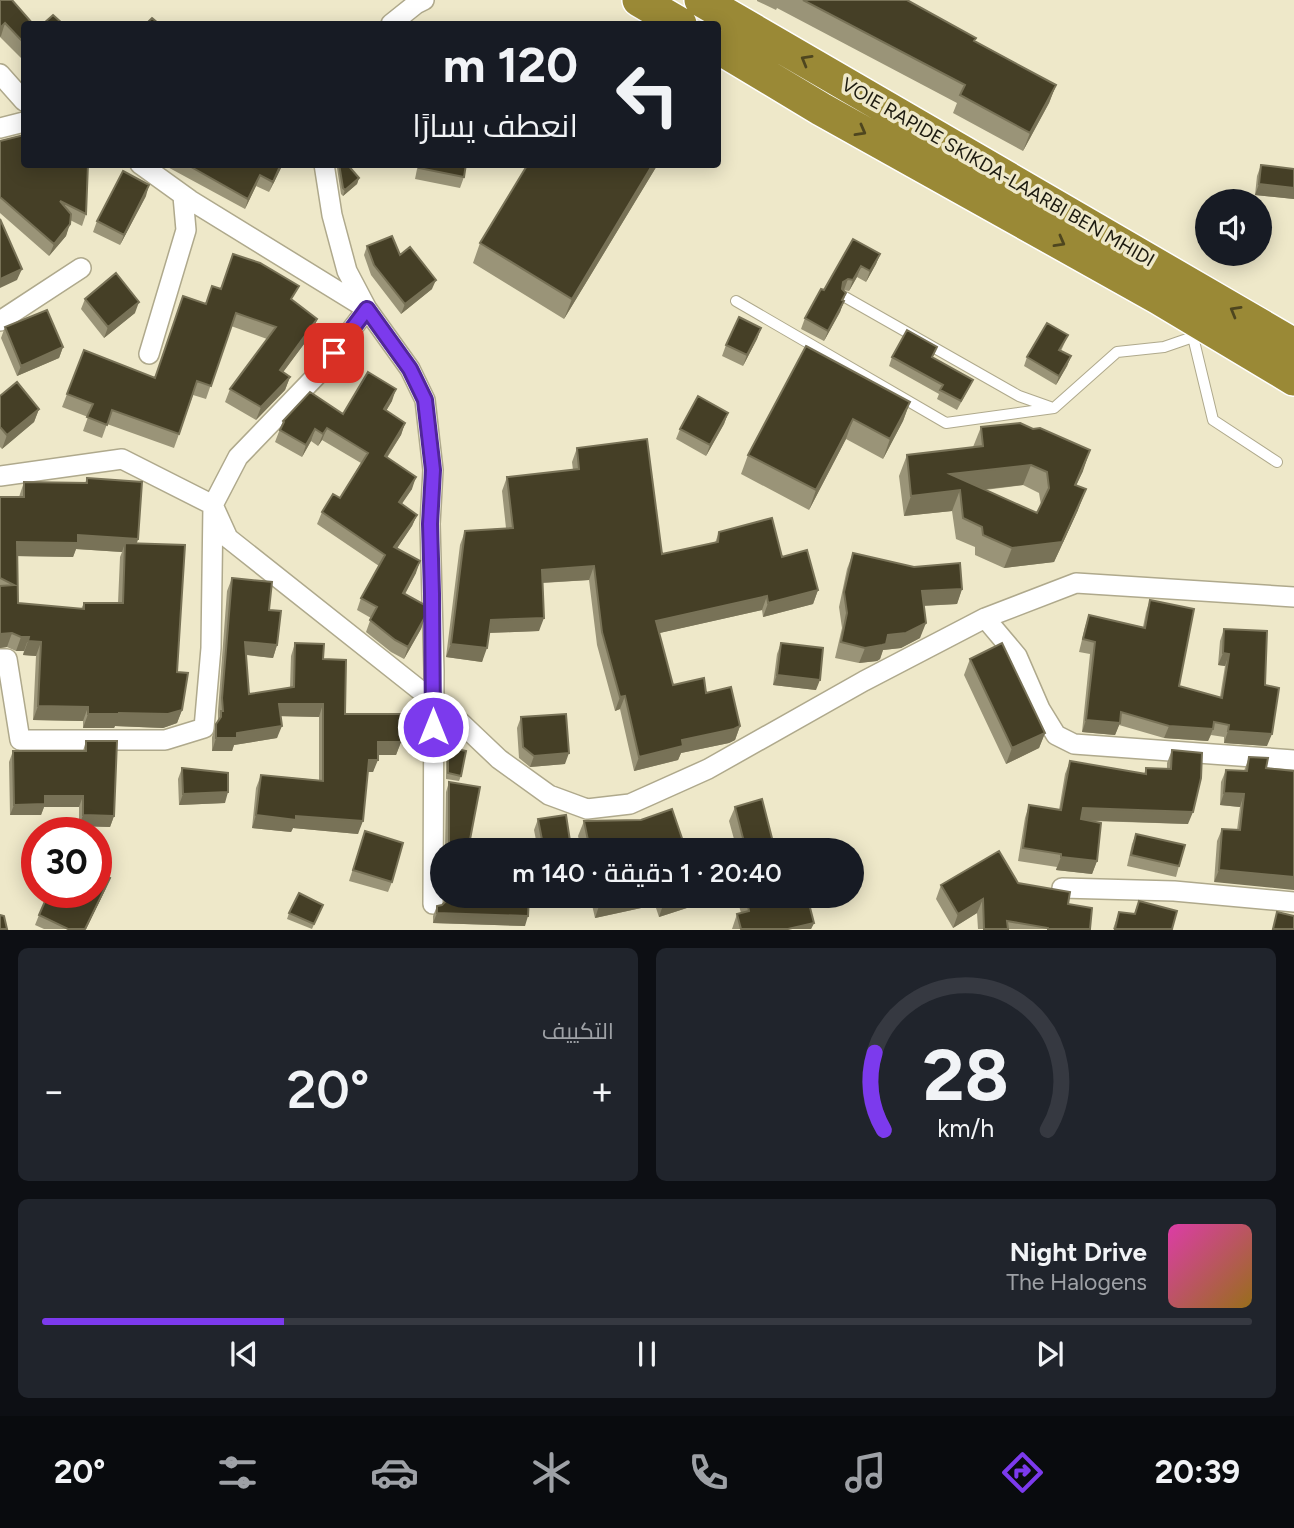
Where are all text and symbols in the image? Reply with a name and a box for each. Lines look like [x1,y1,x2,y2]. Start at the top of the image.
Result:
text: 120 m [443,35,578,94]
icon: left [602,49,693,140]
one-way arrow [800,56,813,69]
street label: VOIE RAPIDE SKIKDA-LAARBI BEN MHIDI [837,73,1159,271]
text: انعطف يسارًا [412,107,578,145]
one-way arrow [854,123,866,136]
map controls [1195,189,1272,266]
button: sound [1195,189,1272,266]
one-way arrow [1052,234,1065,247]
one-way arrow [1230,306,1243,319]
pin [304,323,364,383]
icon: arrive [315,334,353,372]
position arrow [396,690,470,764]
speed limit sign: 30 [21,817,112,908]
text: 20:40 · 1 دقيقة · 140 m [512,857,782,889]
text: التكييف [542,1017,614,1045]
text: 28 [923,1032,1009,1119]
text: 20° [287,1059,369,1121]
text: − [42,1068,66,1114]
text: + [590,1068,614,1114]
text: km/h [937,1113,995,1143]
text: Night Drive [1010,1236,1147,1268]
text: The Halogens [1006,1268,1147,1296]
icon: previous [225,1335,263,1373]
icon: pause [628,1335,666,1373]
icon: next [1031,1335,1069,1373]
icon: filters [213,1448,262,1497]
icon: car [370,1448,419,1497]
icon: climate [527,1448,576,1497]
icon: phone [684,1448,733,1497]
icon: music [841,1448,890,1497]
icon: directions [998,1448,1047,1497]
text: 20° [54,1453,105,1491]
text: 20:39 [1155,1453,1240,1491]

